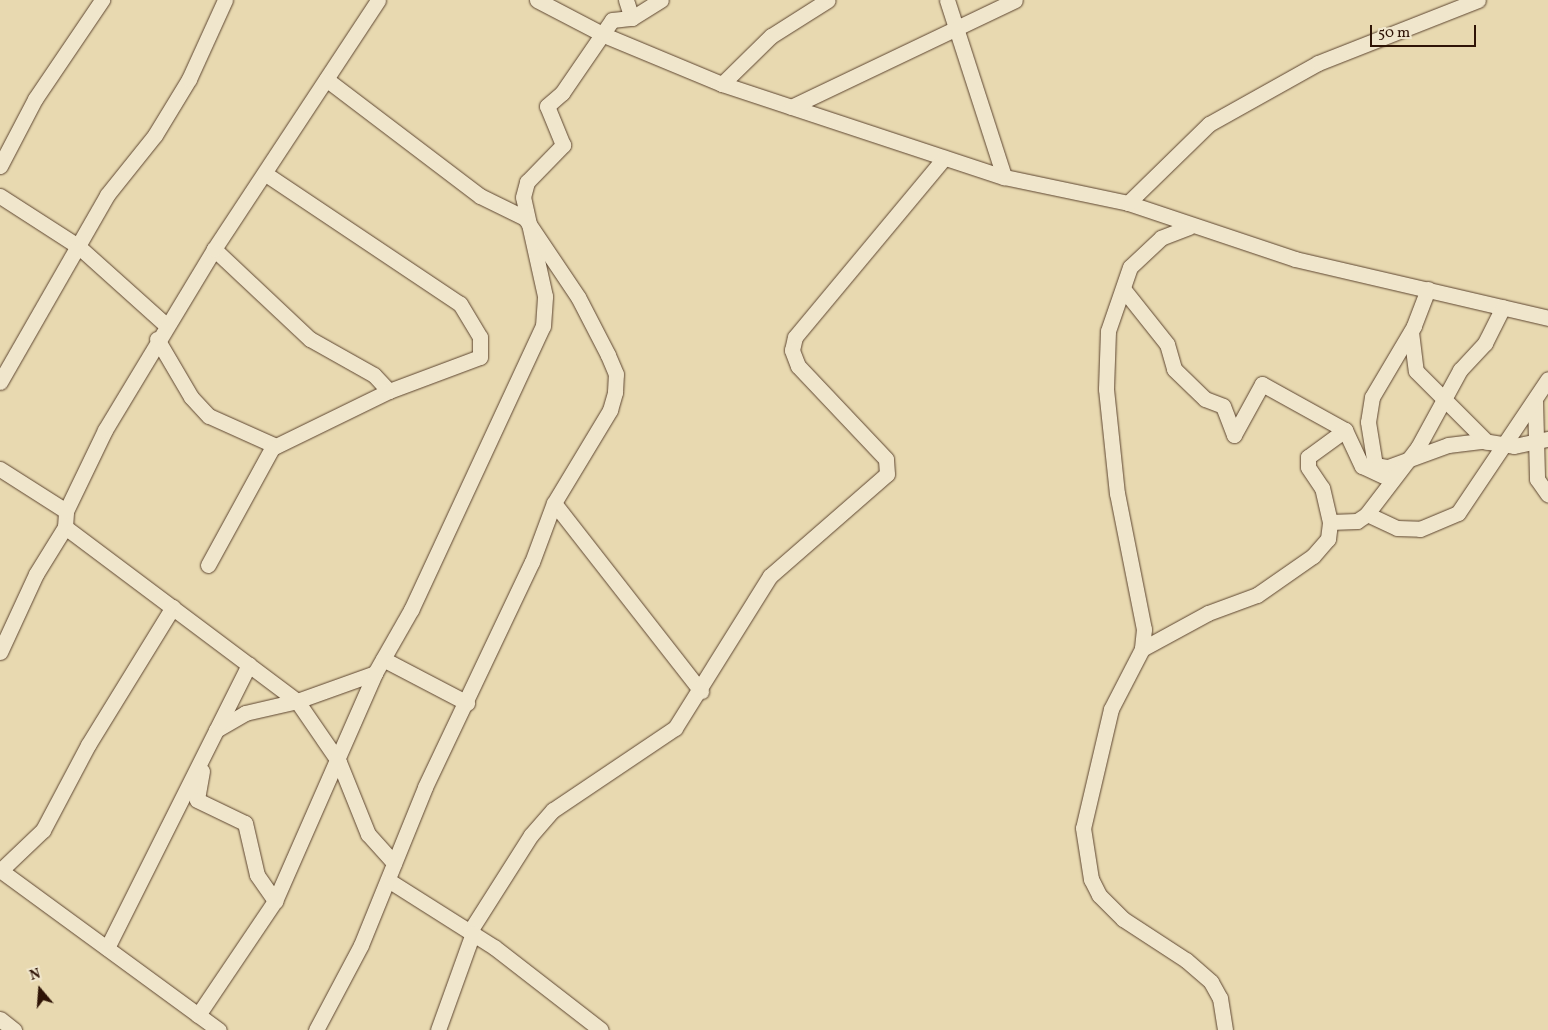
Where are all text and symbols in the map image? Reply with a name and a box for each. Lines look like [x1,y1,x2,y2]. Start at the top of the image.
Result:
scale bar [1373,15,1479,47]
text: 50 m [1378,23,1410,44]
north arrow [15,965,65,1015]
text: N [27,965,43,986]

